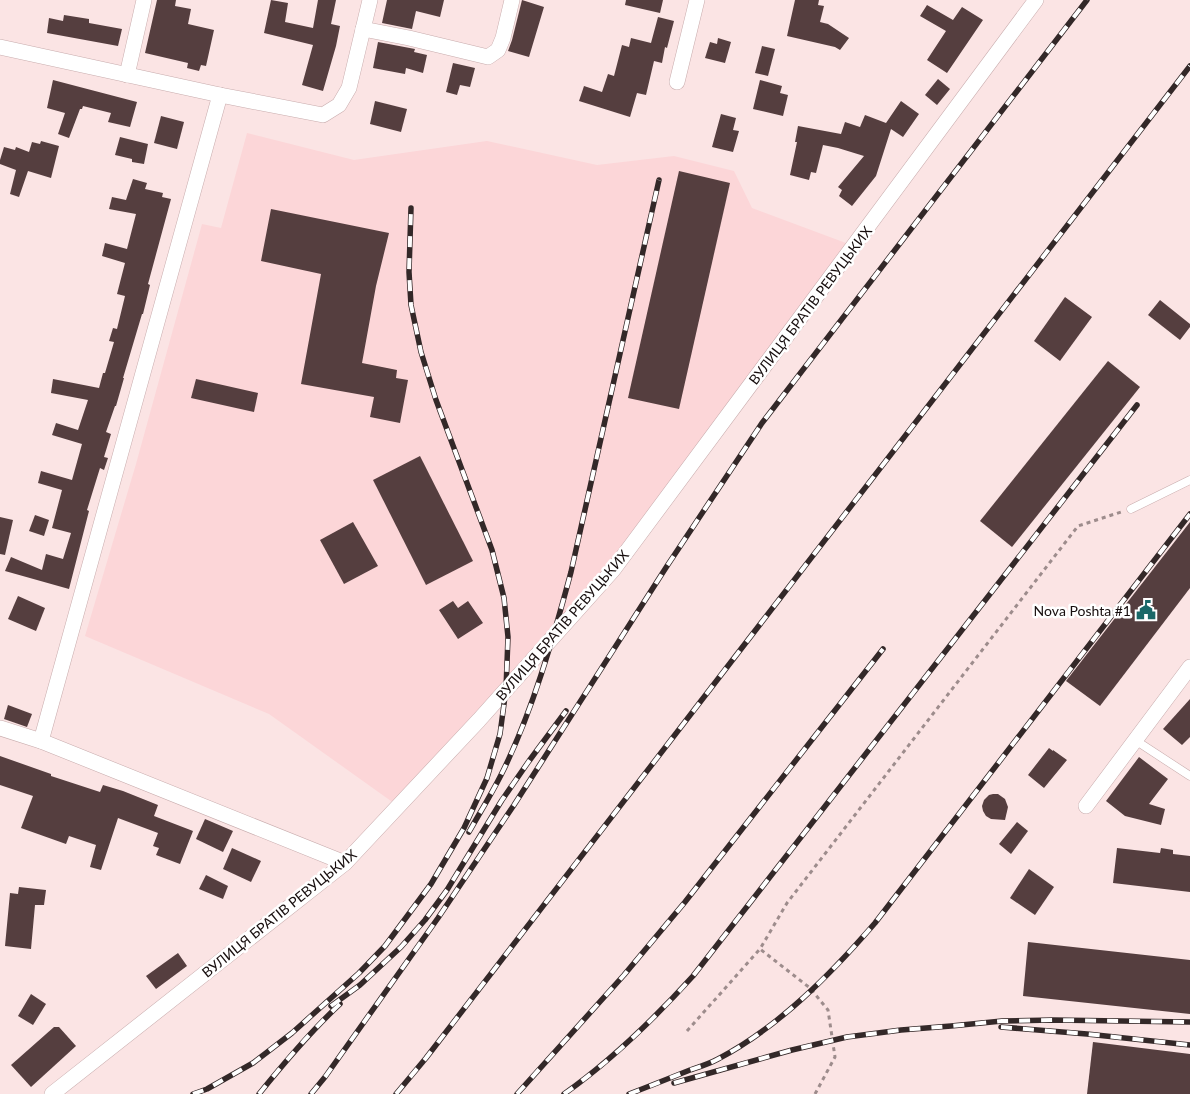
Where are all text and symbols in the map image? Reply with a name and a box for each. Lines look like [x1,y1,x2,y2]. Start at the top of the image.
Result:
street label: ВУЛИЦЯ БРАТІВ РЕВУЦЬКИХ [745,222,875,388]
street label: ВУЛИЦЯ БРАТІВ РЕВУЦЬКИХ [492,546,632,704]
public building icon: Nova Poshta #1 [1135,599,1157,621]
place label: Nova Poshta #1 [1034,602,1131,619]
street label: ВУЛИЦЯ БРАТІВ РЕВУЦЬКИХ [198,845,360,981]

